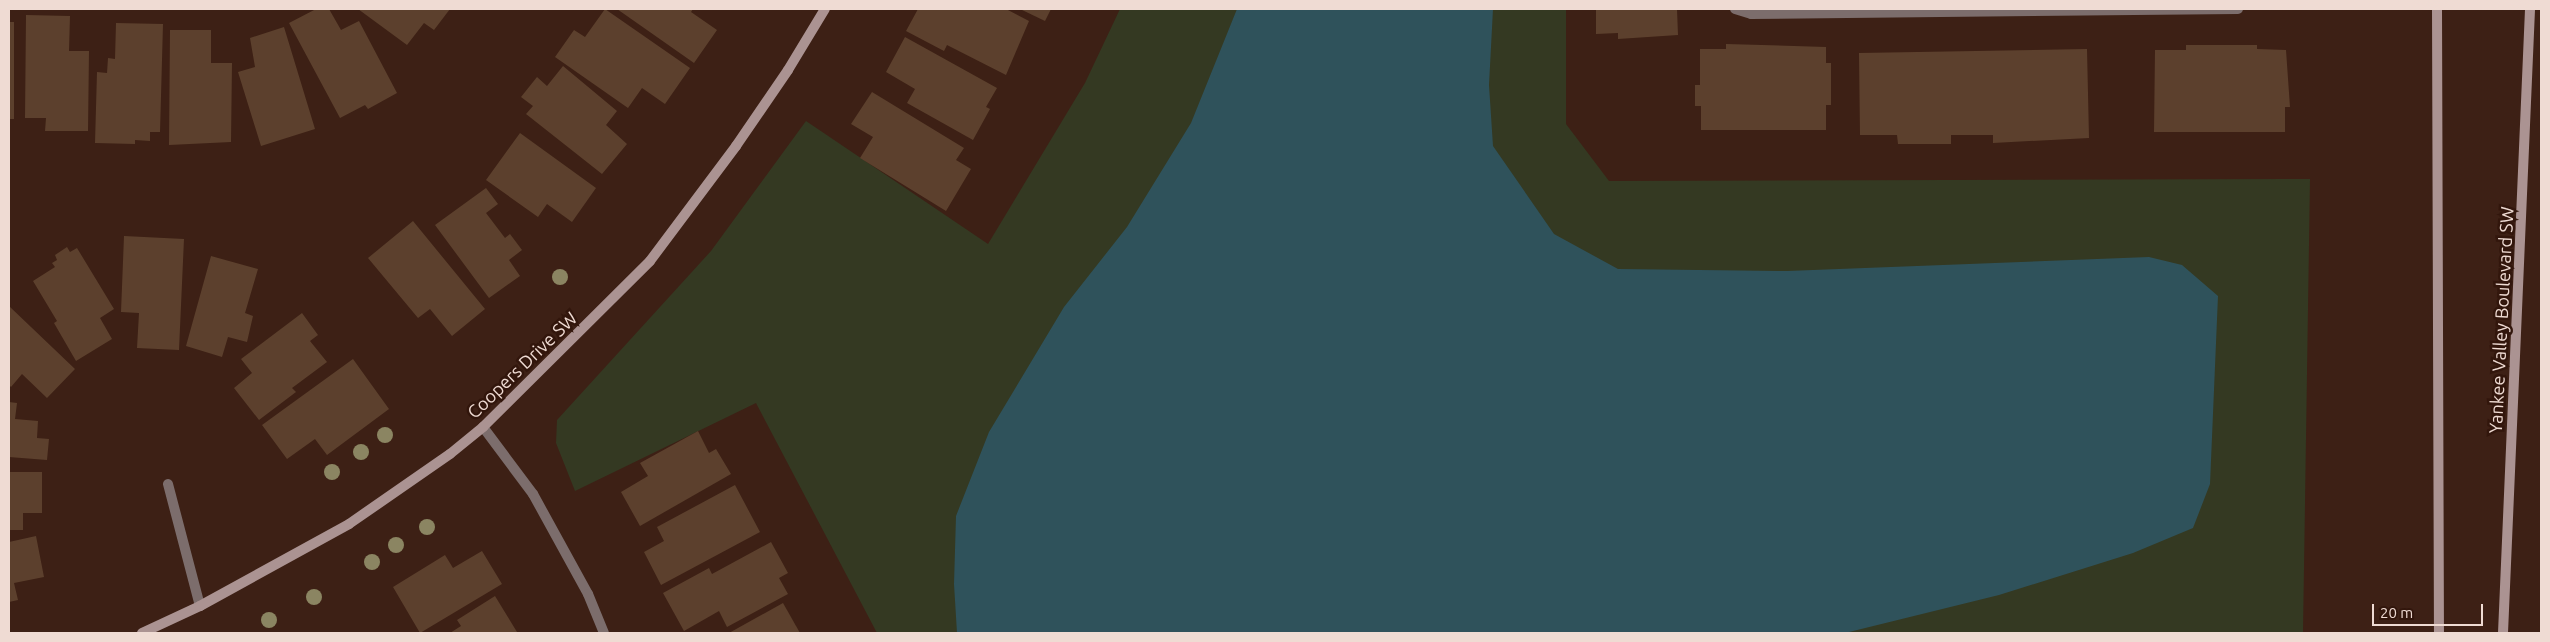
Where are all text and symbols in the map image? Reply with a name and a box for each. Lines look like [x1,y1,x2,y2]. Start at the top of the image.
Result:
street label: Yankee Valley Boulevard SW [2484,206,2518,434]
street label: Coopers Drive SW [463,307,581,423]
scale bar [2375,594,2486,626]
text: 20 m [2380,604,2413,621]

